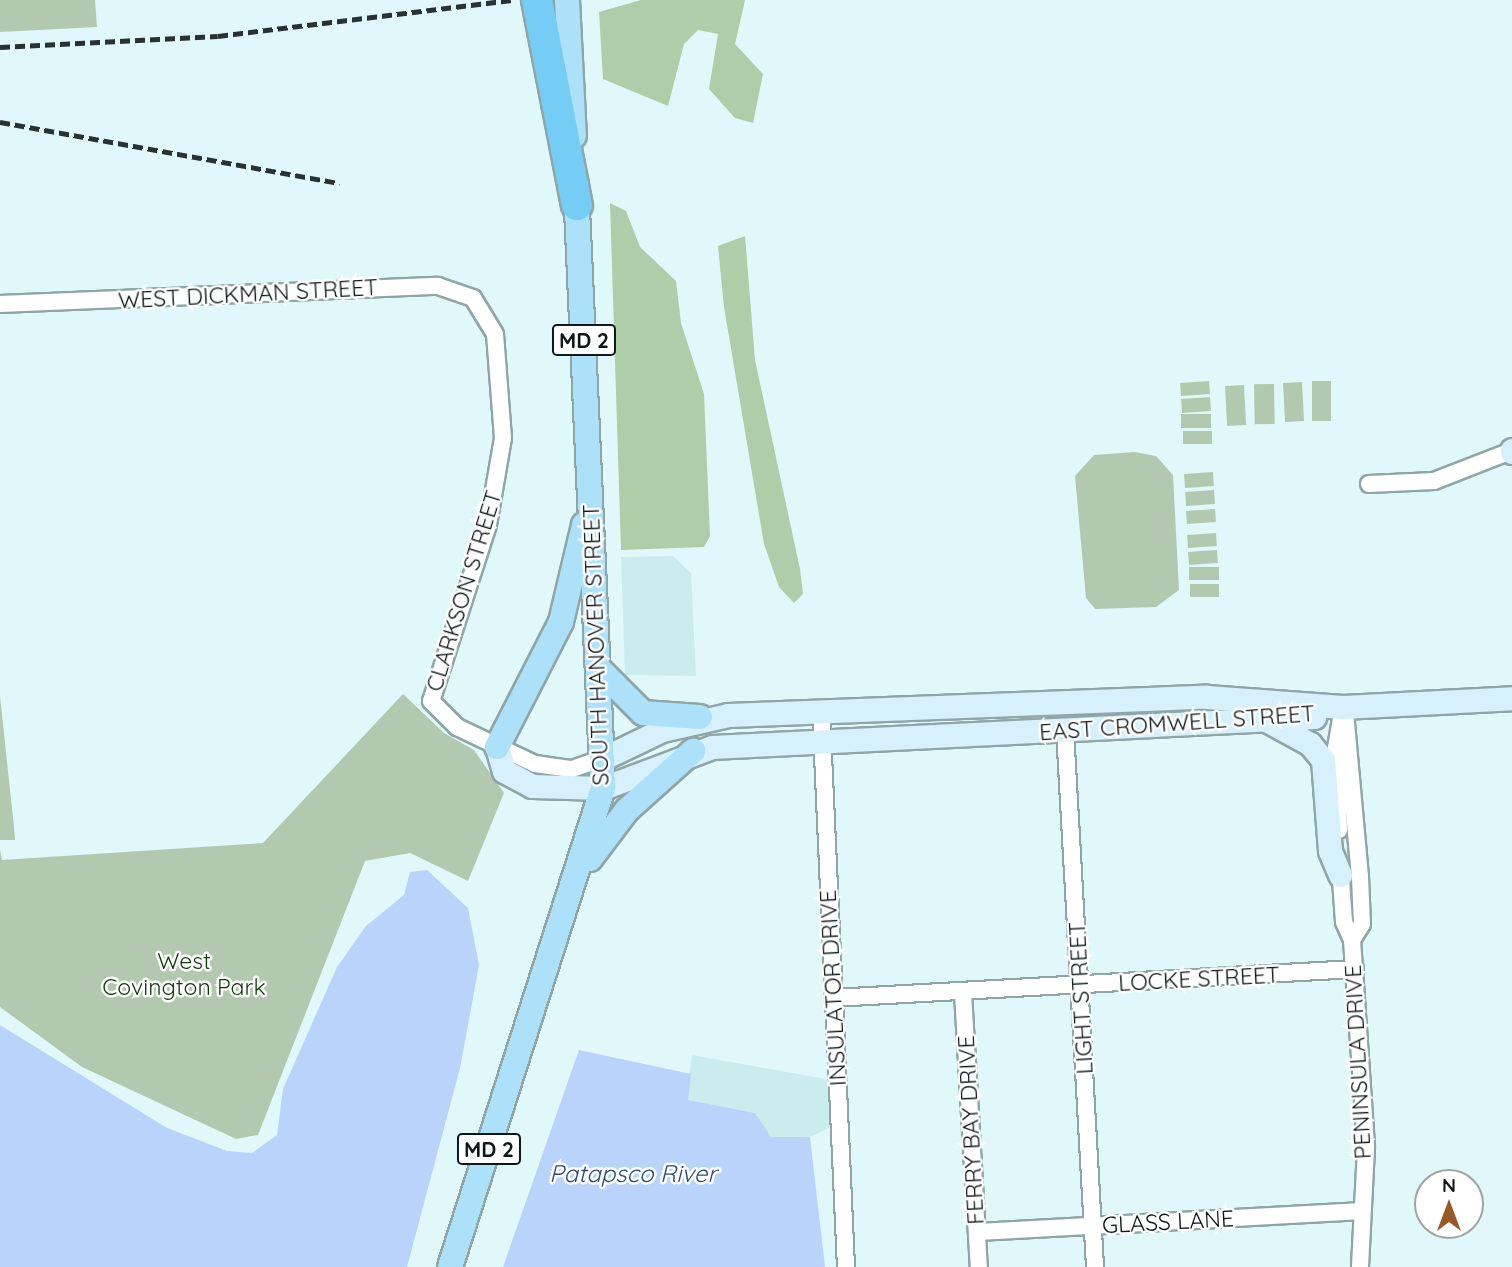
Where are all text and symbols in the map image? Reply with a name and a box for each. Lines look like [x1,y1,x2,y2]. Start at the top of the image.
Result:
street label: WEST DICKMAN STREET [117,273,379,315]
road number: MD 2 [551,322,617,358]
street label: CLARKSON STREET [420,487,508,695]
street label: SOUTH HANOVER STREET [577,504,615,786]
street label: EAST CROMWELL STREET [1038,700,1316,746]
street label: INSULATOR DRIVE [814,889,852,1087]
street label: LIGHT STREET [1063,921,1099,1075]
park label: West Covington Park [102,947,266,1001]
street label: LOCKE STREET [1118,961,1280,997]
street label: PENINSULA DRIVE [1339,964,1377,1160]
street label: FERRY BAY DRIVE [952,1035,990,1225]
road number: MD 2 [456,1132,522,1166]
water label: Patapsco River [549,1160,717,1188]
north arrow [1414,1169,1484,1239]
text: N [1442,1173,1456,1197]
street label: GLASS LANE [1101,1205,1235,1239]

